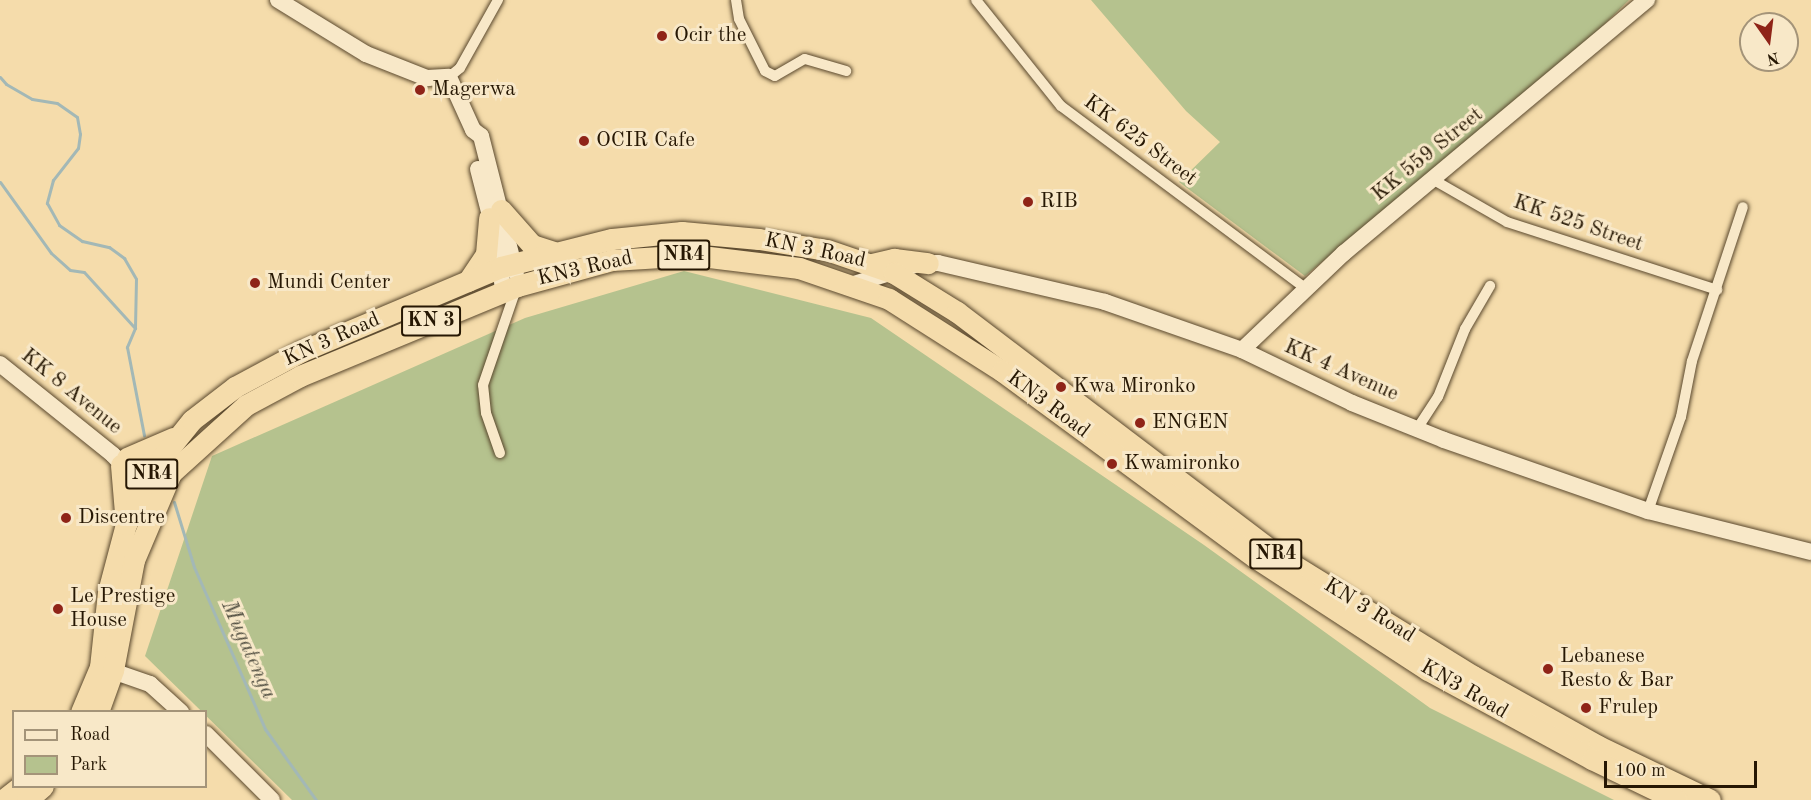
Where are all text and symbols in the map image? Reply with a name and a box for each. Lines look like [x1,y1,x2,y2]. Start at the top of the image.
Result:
north arrow [1739,12,1799,72]
place label: Ocir the [674,23,746,49]
marker: Ocir the [655,29,669,43]
text: N [1765,48,1781,67]
place label: Magerwa [432,77,516,103]
marker: Magerwa [413,83,427,97]
street label: KK 625 Street [1078,90,1202,192]
street label: KK 559 Street [1367,103,1489,207]
place label: OCIR Cafe [596,128,695,154]
marker: OCIR Cafe [577,134,591,148]
place label: RIB [1040,189,1078,215]
street label: KK 525 Street [1510,190,1646,258]
marker: RIB [1021,195,1035,209]
street label: KN 3 Road [762,228,868,274]
road number: NR4 [657,238,711,272]
street label: KN3 Road [535,246,635,292]
place label: Mundi Center [267,270,390,296]
marker: Mundi Center [248,276,262,290]
road number: KN 3 [401,304,461,338]
street label: KN 3 Road [280,308,384,372]
street label: KK 4 Avenue [1280,335,1402,407]
street label: KK 8 Avenue [16,344,126,440]
street label: KN3 Road [1002,366,1094,444]
place label: Kwa Mironko [1073,374,1196,400]
marker: Kwa Mironko [1054,380,1068,394]
place label: ENGEN [1152,410,1228,436]
marker: ENGEN [1133,416,1147,430]
place label: Kwamironko [1124,451,1240,477]
road number: NR4 [125,457,179,491]
marker: Kwamironko [1105,457,1119,471]
place label: Discentre [78,505,165,531]
marker: Discentre [59,511,73,525]
road number: NR4 [1249,537,1303,571]
street label: KN 3 Road [1319,573,1419,649]
place label: Le Prestige House [70,584,175,634]
water label: Mugatenga [214,596,282,704]
marker: Le Prestige House [51,602,65,616]
place label: Lebanese Resto & Bar [1560,644,1673,694]
street label: KN3 Road [1416,655,1512,725]
marker: Lebanese Resto & Bar [1541,662,1555,676]
place label: Frulep [1598,695,1658,721]
marker: Frulep [1579,701,1593,715]
legend [12,710,207,788]
text: Road [70,726,110,744]
scale bar [1607,749,1760,787]
text: Park [70,756,107,774]
text: 100 m [1615,762,1666,780]

